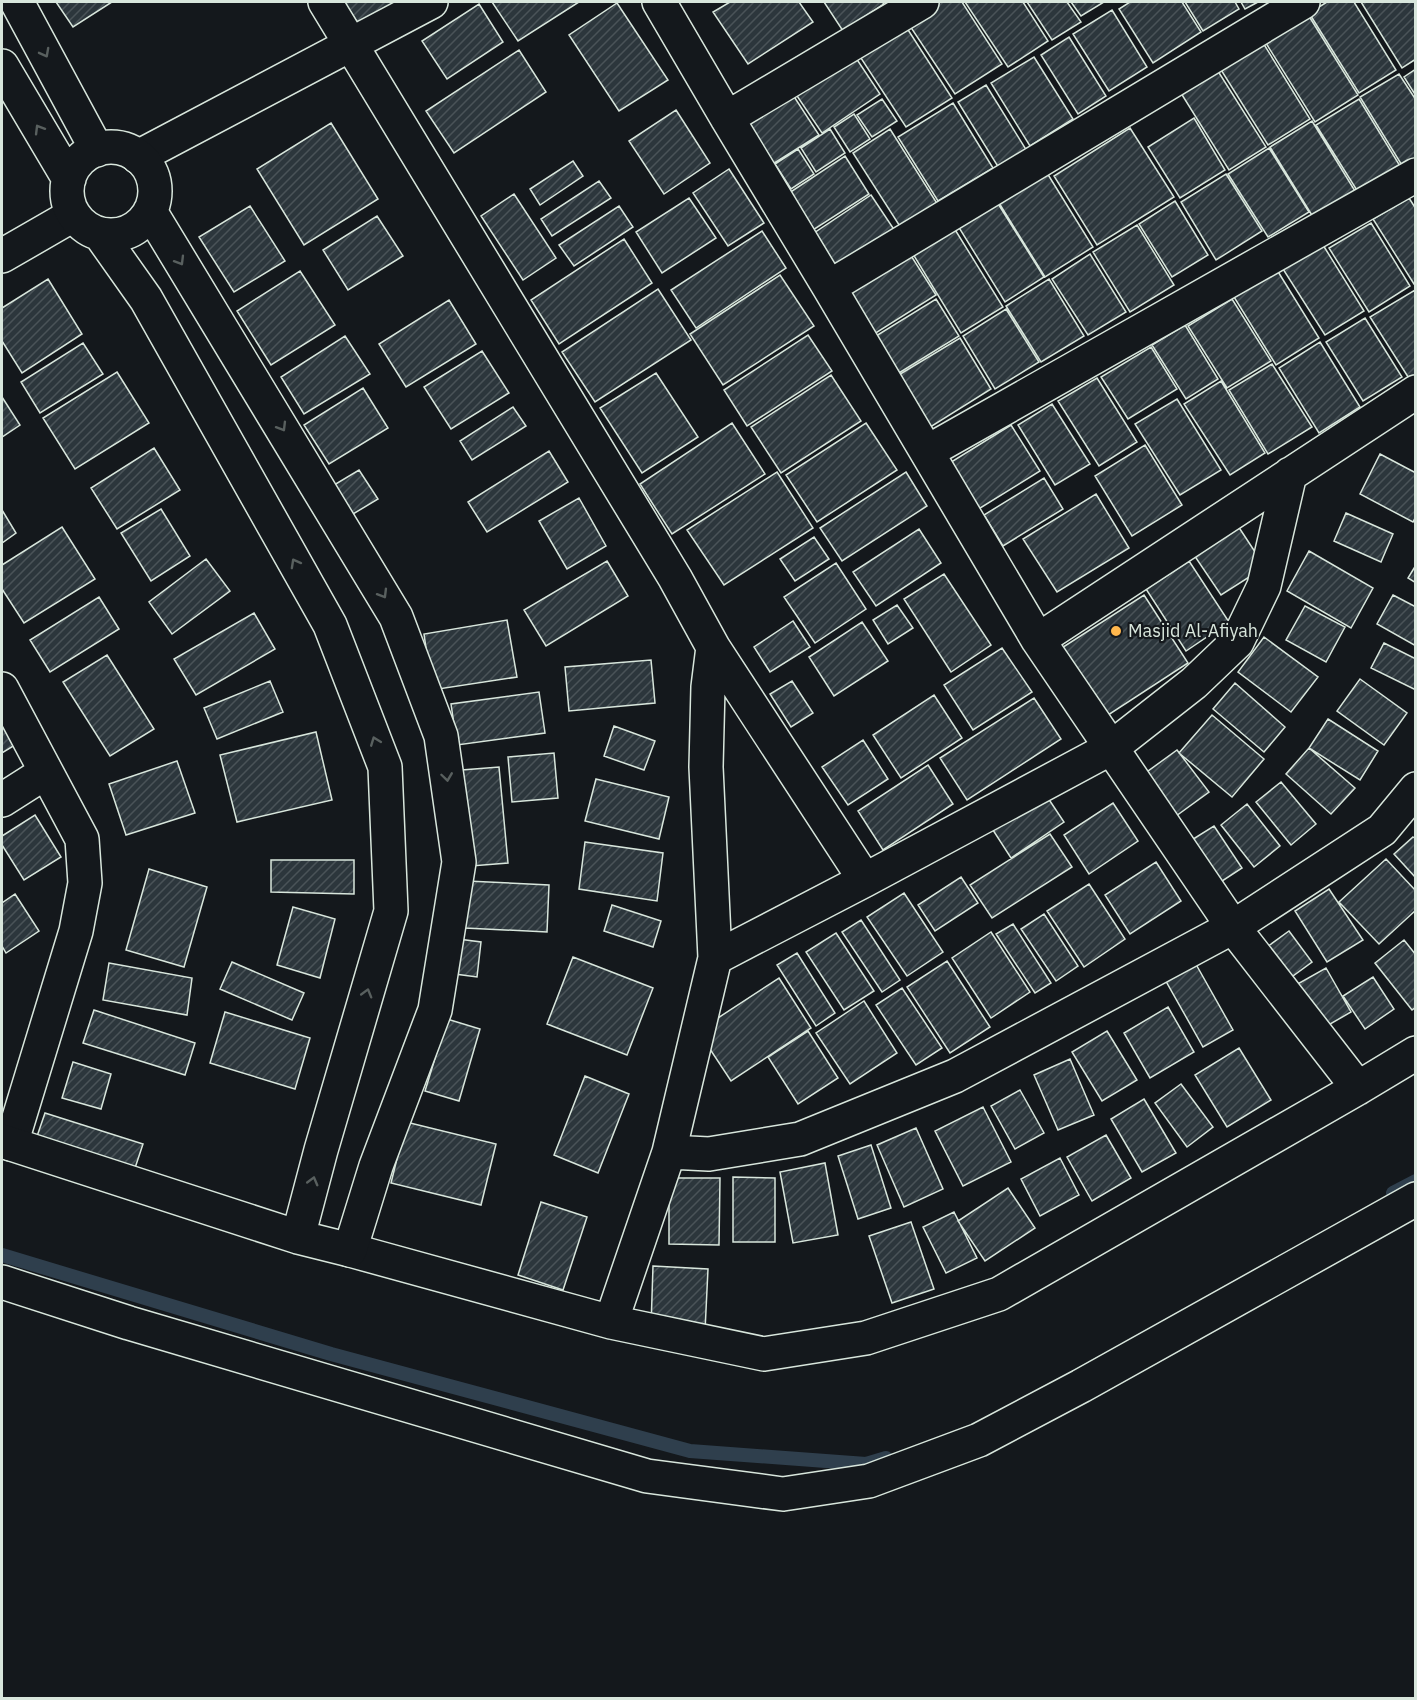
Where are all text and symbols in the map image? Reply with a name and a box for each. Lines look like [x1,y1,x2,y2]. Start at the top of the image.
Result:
one-way arrow [38,47,49,57]
one-way arrow [34,125,46,135]
one-way arrow [173,255,185,265]
one-way arrow [275,421,286,432]
one-way arrow [291,559,302,570]
one-way arrow [376,588,387,598]
place label: Masjid Al-Afiyah [1128,619,1258,642]
marker: Masjid Al-Afiyah [1109,624,1123,638]
one-way arrow [369,736,382,747]
one-way arrow [441,773,453,782]
one-way arrow [360,988,372,999]
one-way arrow [305,1176,318,1186]

